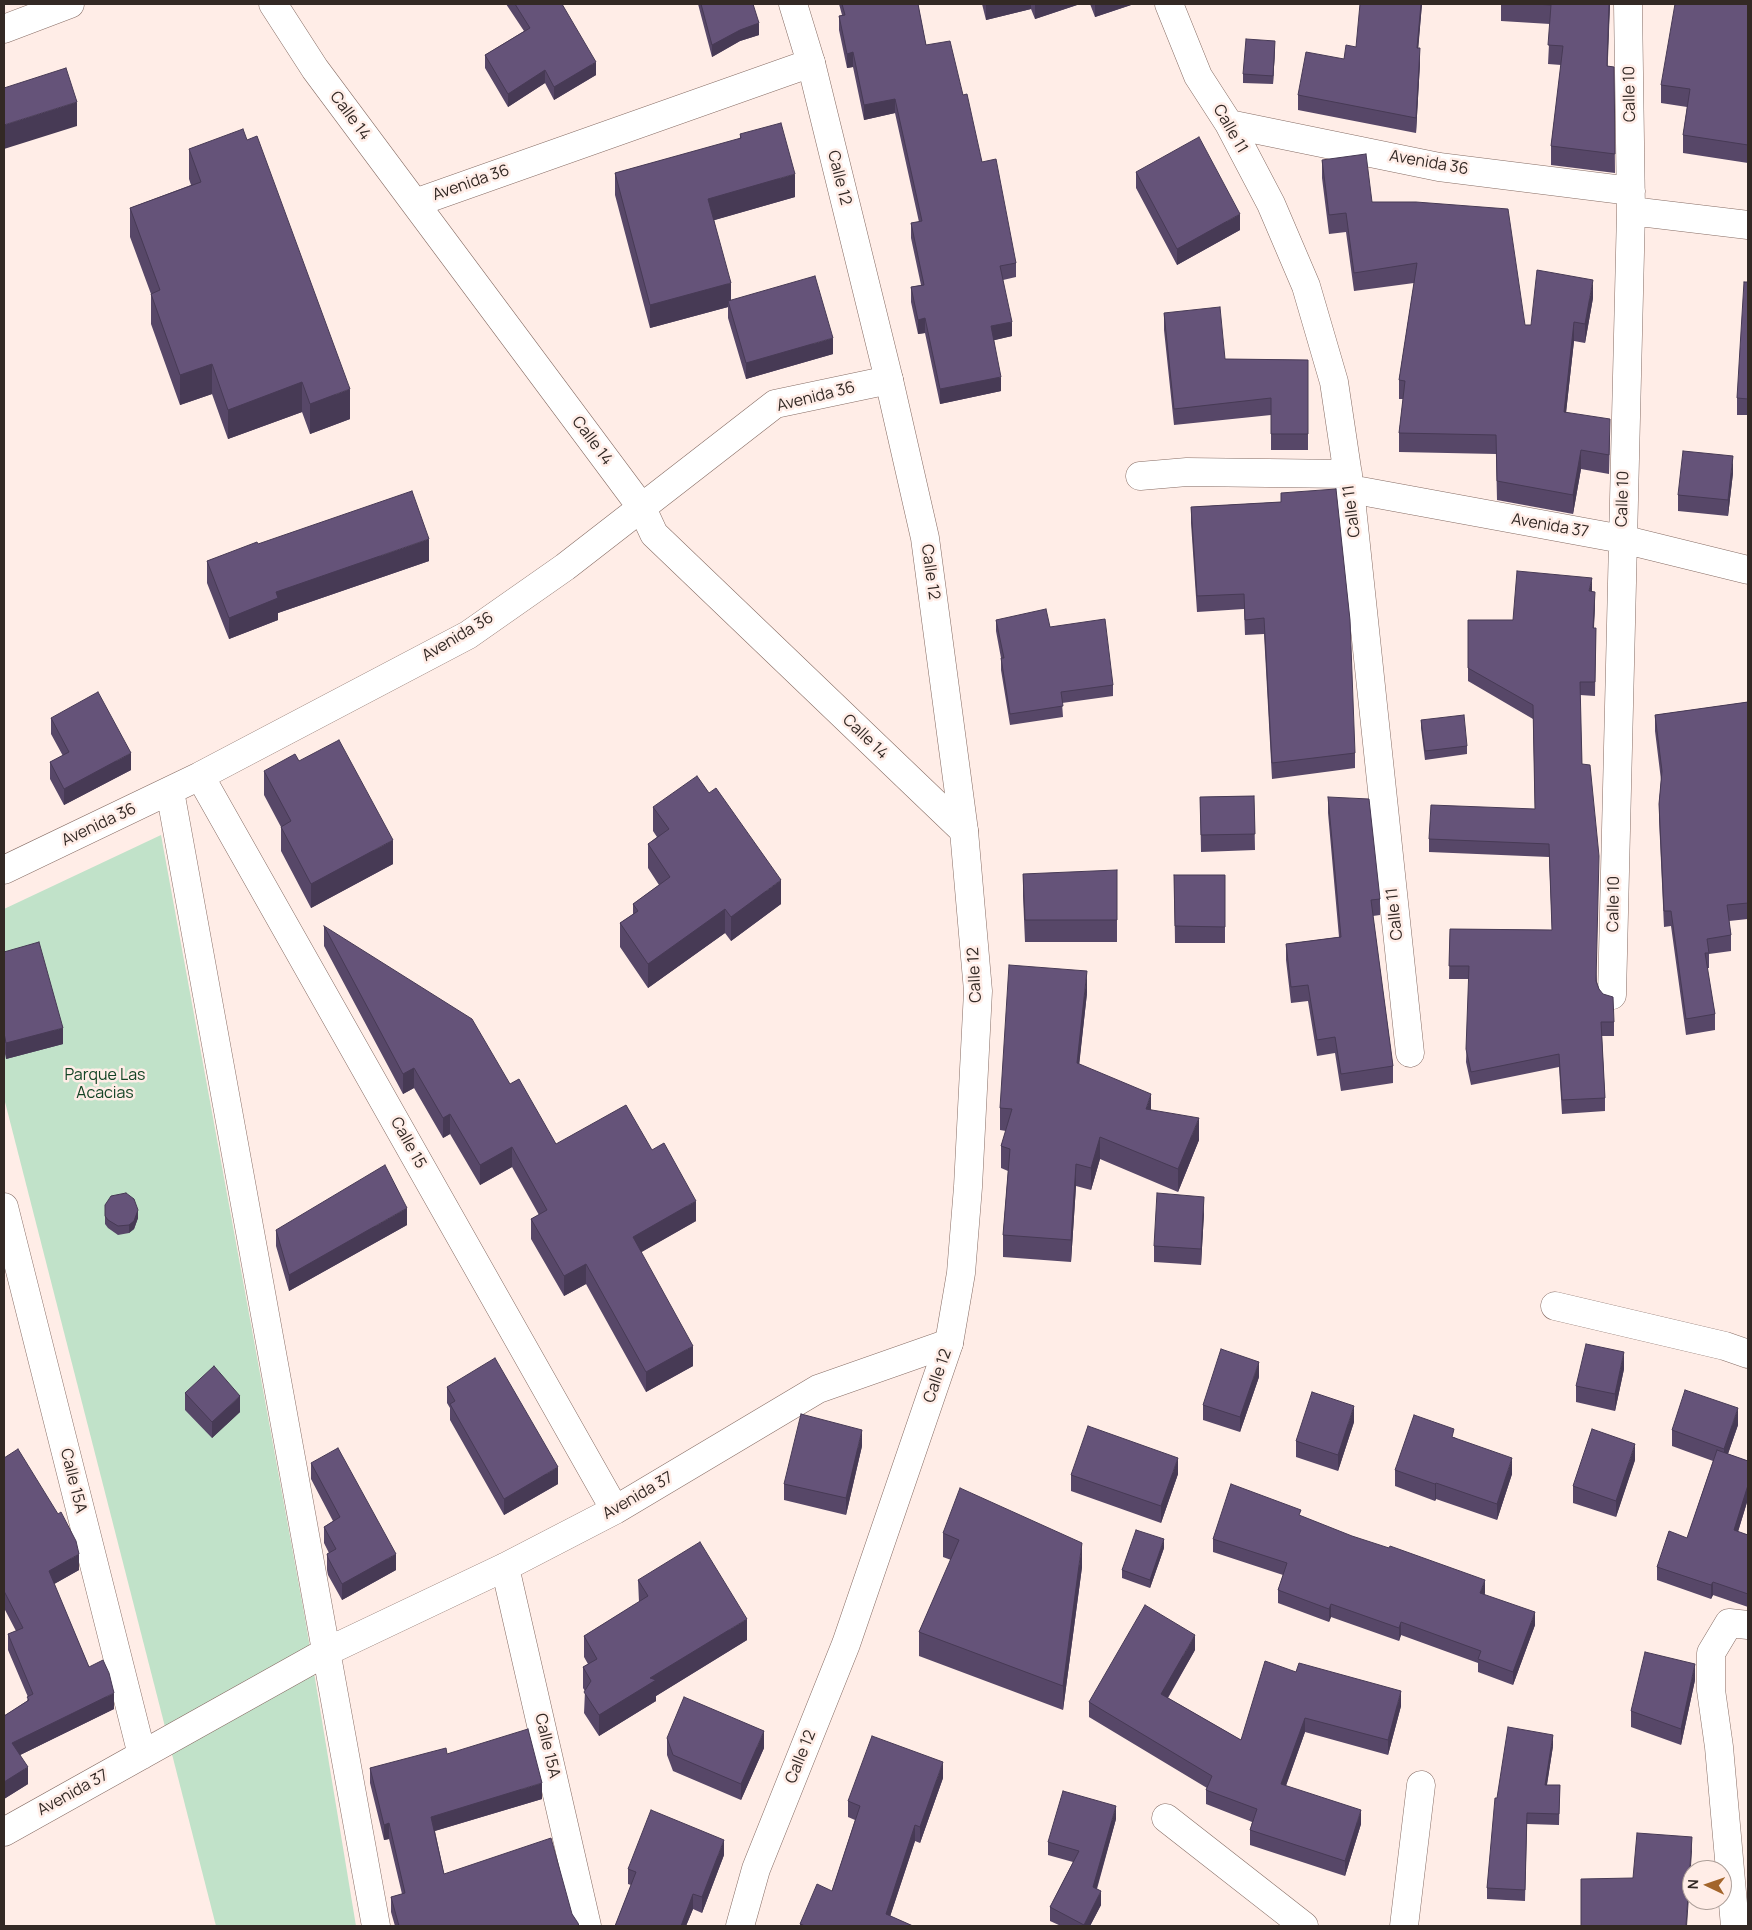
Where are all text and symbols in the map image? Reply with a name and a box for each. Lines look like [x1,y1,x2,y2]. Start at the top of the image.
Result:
street label: Calle 10 [1620,66,1640,122]
street label: Calle 14 [325,88,375,144]
street label: Calle 11 [1208,101,1252,157]
street label: Avenida 36 [1388,147,1470,179]
street label: Calle 12 [823,149,855,207]
street label: Avenida 36 [430,161,512,205]
street label: Avenida 36 [775,378,857,416]
street label: Calle 14 [567,413,617,469]
street label: Calle 10 [1612,471,1634,527]
street label: Calle 11 [1339,484,1365,538]
street label: Avenida 37 [1510,510,1590,542]
street label: Calle 12 [917,543,943,601]
street label: Avenida 36 [419,608,497,666]
street label: Calle 14 [838,711,892,763]
street label: Avenida 36 [59,799,139,851]
street label: Calle 10 [1604,876,1624,932]
street label: Calle 11 [1383,887,1407,941]
street label: Calle 12 [964,947,986,1003]
park label: Parque Las Acacias [65,1066,145,1104]
street label: Calle 15 [386,1114,430,1172]
street label: Calle 12 [920,1347,956,1405]
street label: Calle 15A [56,1447,90,1515]
street label: Avenida 37 [599,1468,677,1524]
street label: Calle 15A [530,1712,564,1780]
street label: Calle 12 [782,1728,820,1786]
street label: Avenida 37 [34,1766,112,1820]
north arrow [1682,1860,1732,1910]
text: N [1683,1879,1702,1890]

